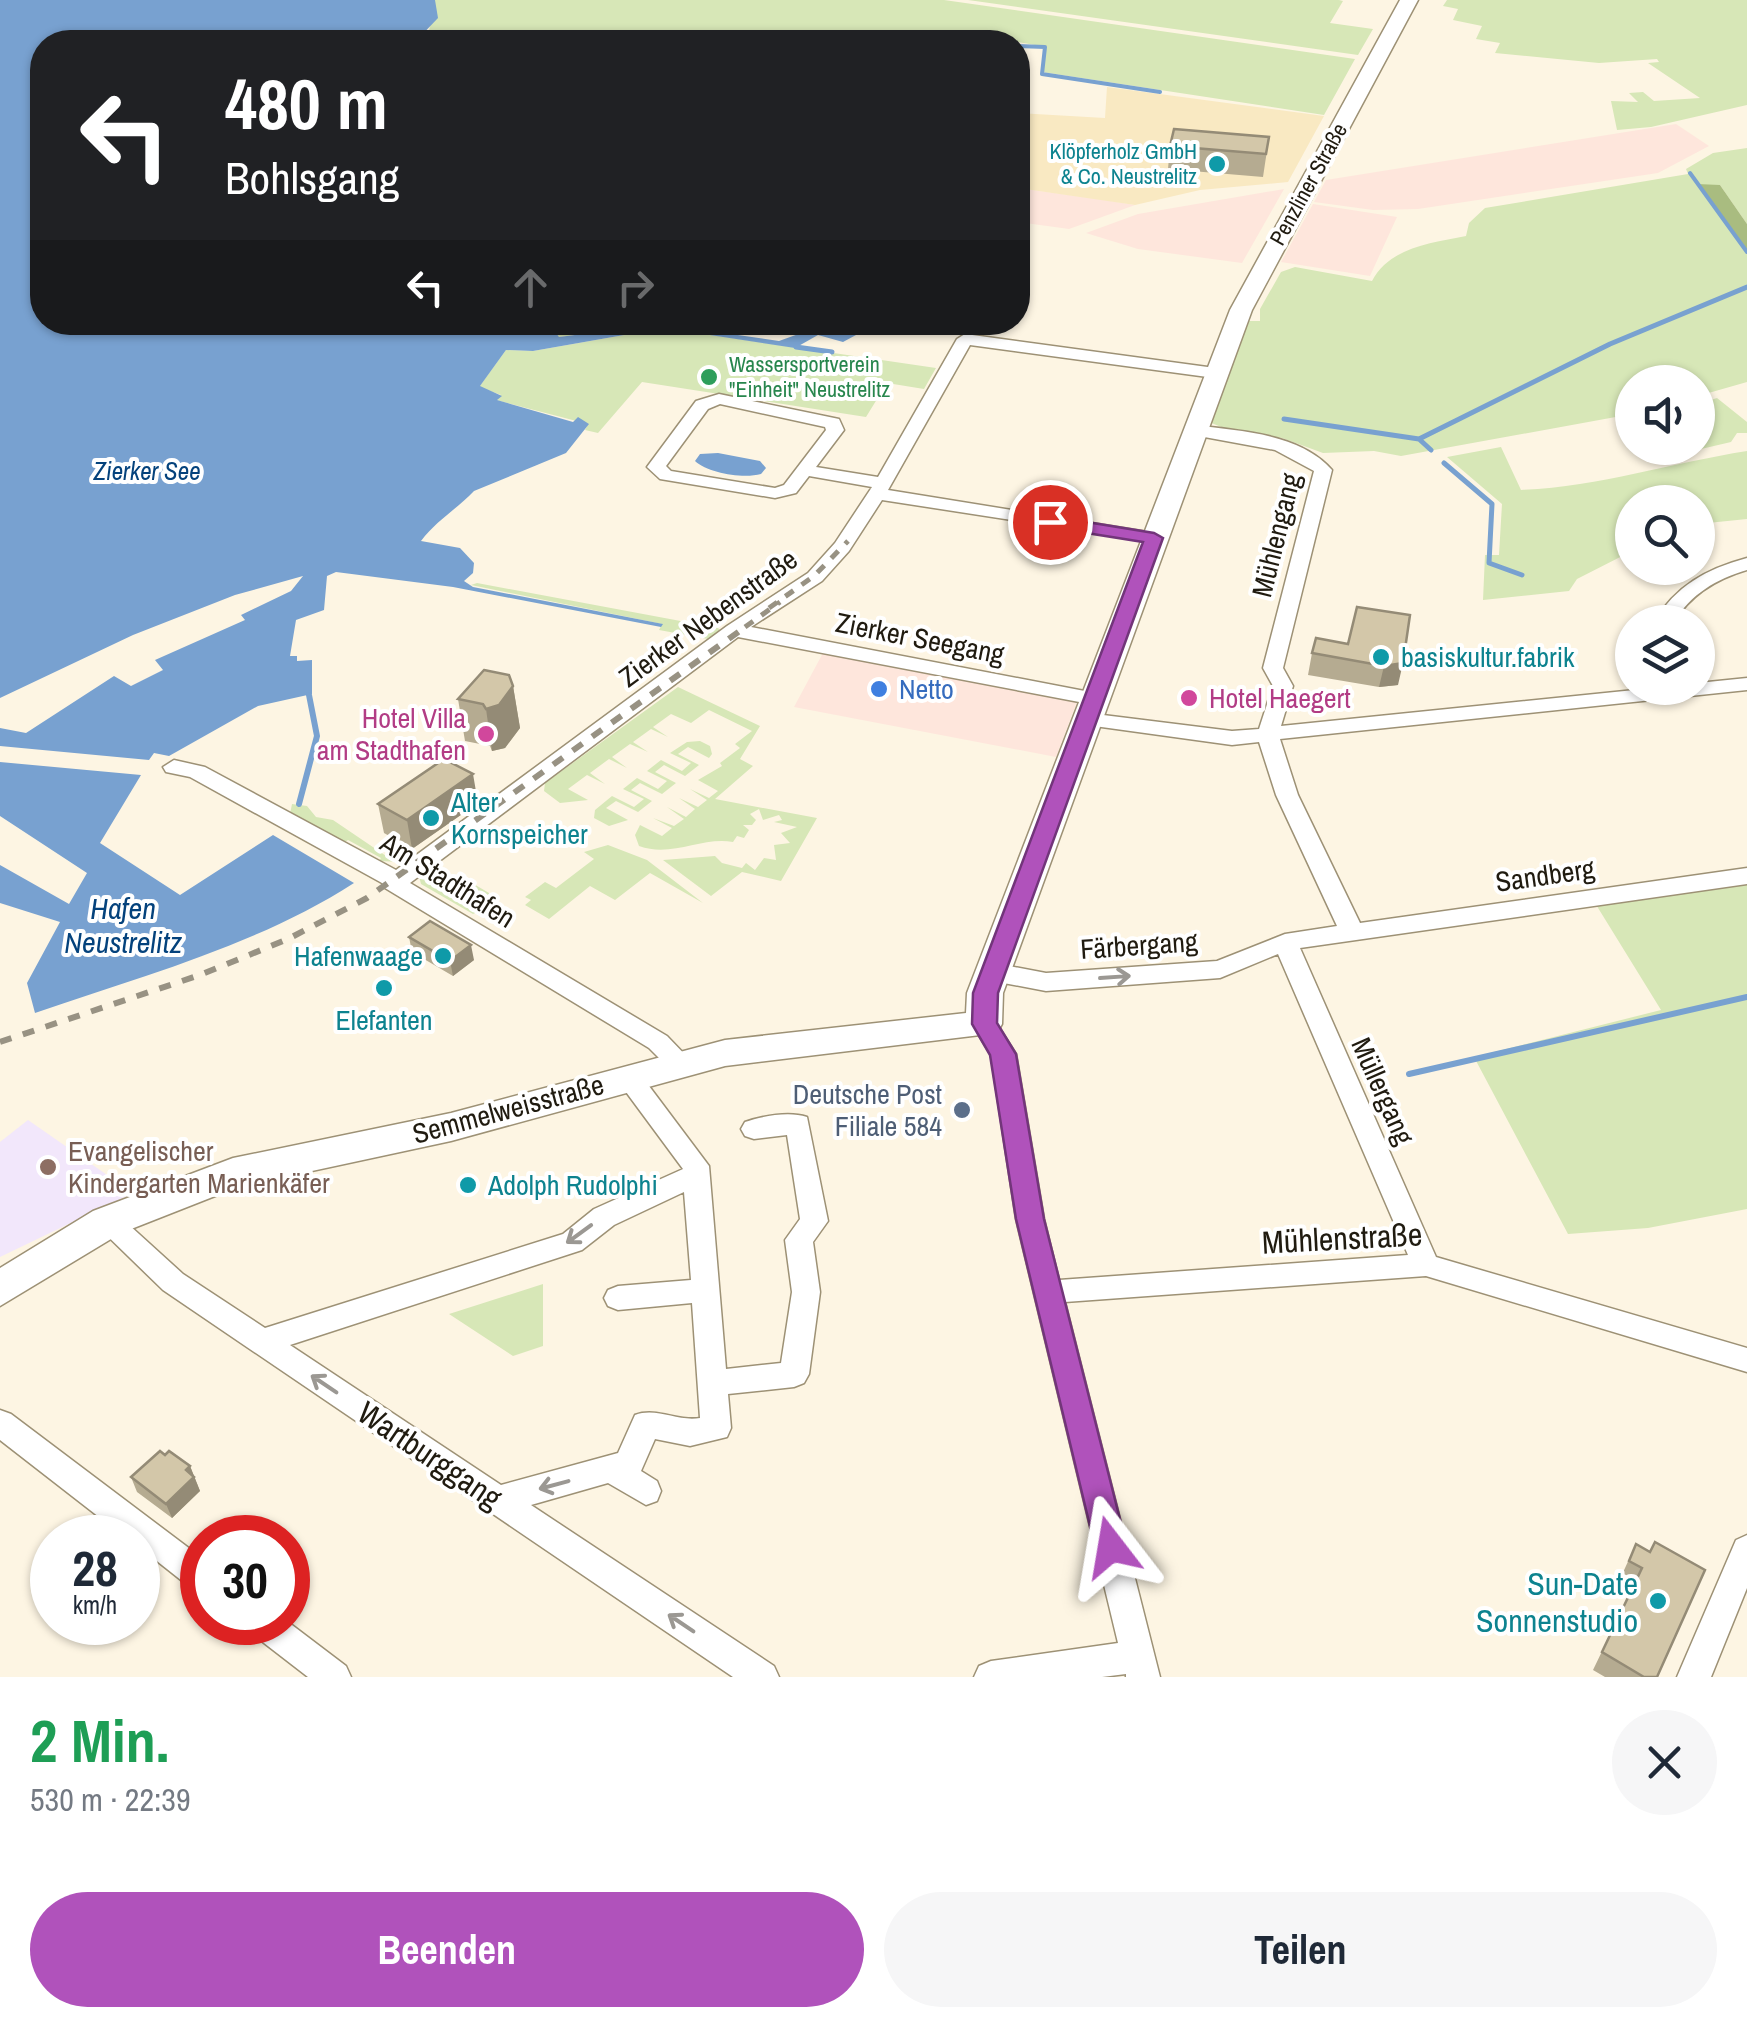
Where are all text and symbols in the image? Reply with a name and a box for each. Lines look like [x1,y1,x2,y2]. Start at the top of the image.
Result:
text: 480 m [225,57,388,151]
icon: left [60,70,190,200]
street label: Penzliner Straße [1262,118,1354,250]
place label: Klöpferholz GmbH & Co. Neustrelitz [1050,136,1197,191]
text: Bohlsgang [225,147,399,208]
marker: Klöpferholz GmbH & Co. Neustrelitz [1206,153,1228,175]
icon: left [398,260,453,315]
icon: ahead [503,260,558,315]
icon: right [608,260,663,315]
place label: Wassersportverein "Einheit" Neustrelitz [729,349,890,404]
map controls [1615,365,1715,705]
button: sound [1615,365,1715,465]
marker: Wassersportverein "Einheit" Neustrelitz [698,366,720,388]
water label: Zierker See [92,454,201,488]
street label: Mühlengang [1242,469,1310,601]
pin [1008,480,1093,565]
button: search [1615,485,1715,585]
icon: arrive [1023,495,1078,550]
street label: Zierker Nebenstraße [611,540,805,696]
street label: Zierker Seegang [832,603,1008,673]
button: layers [1615,605,1715,705]
place label: basiskultur.fabrik [1401,638,1575,676]
marker: basiskultur.fabrik [1370,646,1392,668]
place label: Netto [899,670,954,708]
marker: Netto [868,678,890,700]
place label: Hotel Haegert [1209,679,1351,717]
marker: Hotel Haegert [1178,687,1200,709]
place label: Hotel Villa am Stadthafen [317,699,466,769]
marker: Hotel Villa am Stadthafen [475,723,497,745]
place label: Alter Kornspeicher [450,783,588,853]
marker: Alter Kornspeicher [420,807,442,829]
street label: Am Stadthafen [373,823,522,936]
street label: Sandberg [1493,849,1597,901]
water label: Hafen Neustrelitz [64,888,182,962]
street label: Färbergang [1079,922,1199,968]
place label: Hafenwaage [294,937,423,975]
marker: Hafenwaage [432,945,454,967]
one-way arrow [1098,967,1130,986]
marker: Elefanten [373,977,395,999]
place label: Elefanten [335,1001,433,1039]
street label: Müllergang [1343,1031,1424,1151]
street label: Semmelweisstraße [408,1065,608,1153]
place label: Deutsche Post Filiale 584 [793,1075,942,1145]
marker: Deutsche Post Filiale 584 [951,1099,973,1121]
place label: Evangelischer Kindergarten Marienkäfer [68,1132,330,1202]
marker: Evangelischer Kindergarten Marienkäfer [37,1156,59,1178]
place label: Adolph Rudolphi [487,1166,658,1204]
marker: Adolph Rudolphi [457,1174,479,1196]
street label: Mühlenstraße [1261,1212,1423,1264]
one-way arrow [566,1223,593,1244]
one-way arrow [310,1374,338,1395]
street label: Wartburggang [349,1391,511,1519]
one-way arrow [539,1476,570,1495]
position arrow [1059,1495,1163,1599]
speed limit sign: 30 [180,1515,310,1645]
text: 28 [72,1534,118,1602]
place label: Sun-Date Sonnenstudio [1476,1562,1638,1642]
text: km/h [73,1588,117,1622]
marker: Sun-Date Sonnenstudio [1647,1590,1669,1612]
one-way arrow [668,1612,696,1633]
text: 2 Min. [30,1700,169,1781]
button: close [1612,1710,1717,1815]
text: 530 m · 22:39 [30,1778,190,1821]
button: Beenden [30,1892,864,2007]
button: Teilen [884,1892,1717,2007]

